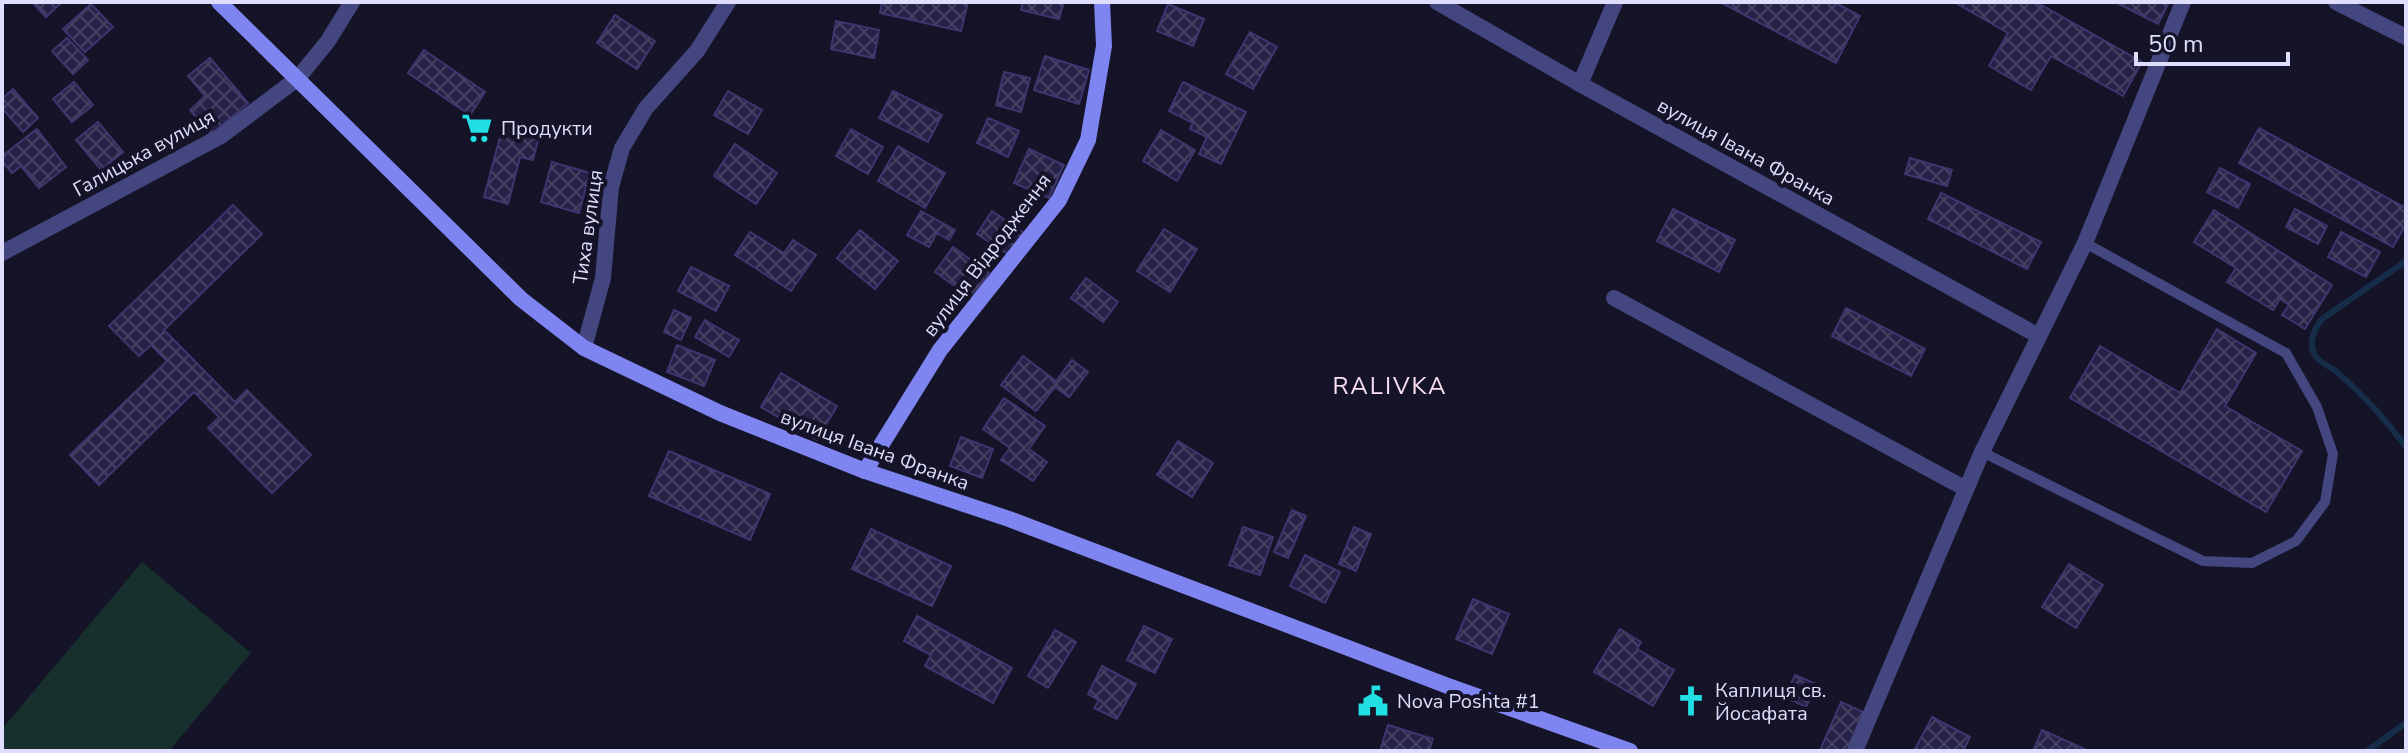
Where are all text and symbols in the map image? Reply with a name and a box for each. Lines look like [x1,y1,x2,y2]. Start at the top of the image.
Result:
scale bar [2136,16,2288,66]
text: 50 m [2148,28,2204,60]
street label: вулиця Івана Франка [1652,92,1840,212]
street label: Галицька вулиця [68,103,220,203]
supermarket icon: Продукти [460,111,494,145]
place label: Продукти [501,115,593,142]
street label: Тиха вулиця [567,168,609,286]
street label: вулиця Відродження [917,168,1057,342]
district label: RALIVKA [1333,370,1447,402]
street label: вулиця Івана Франка [777,403,973,497]
place label: Каплиця св. Йосафата [1715,677,1826,727]
public building icon: Nova Poshta #1 [1356,684,1390,718]
church icon: Каплиця св. Йосафата [1674,684,1708,718]
place label: Nova Poshta #1 [1397,688,1540,715]

